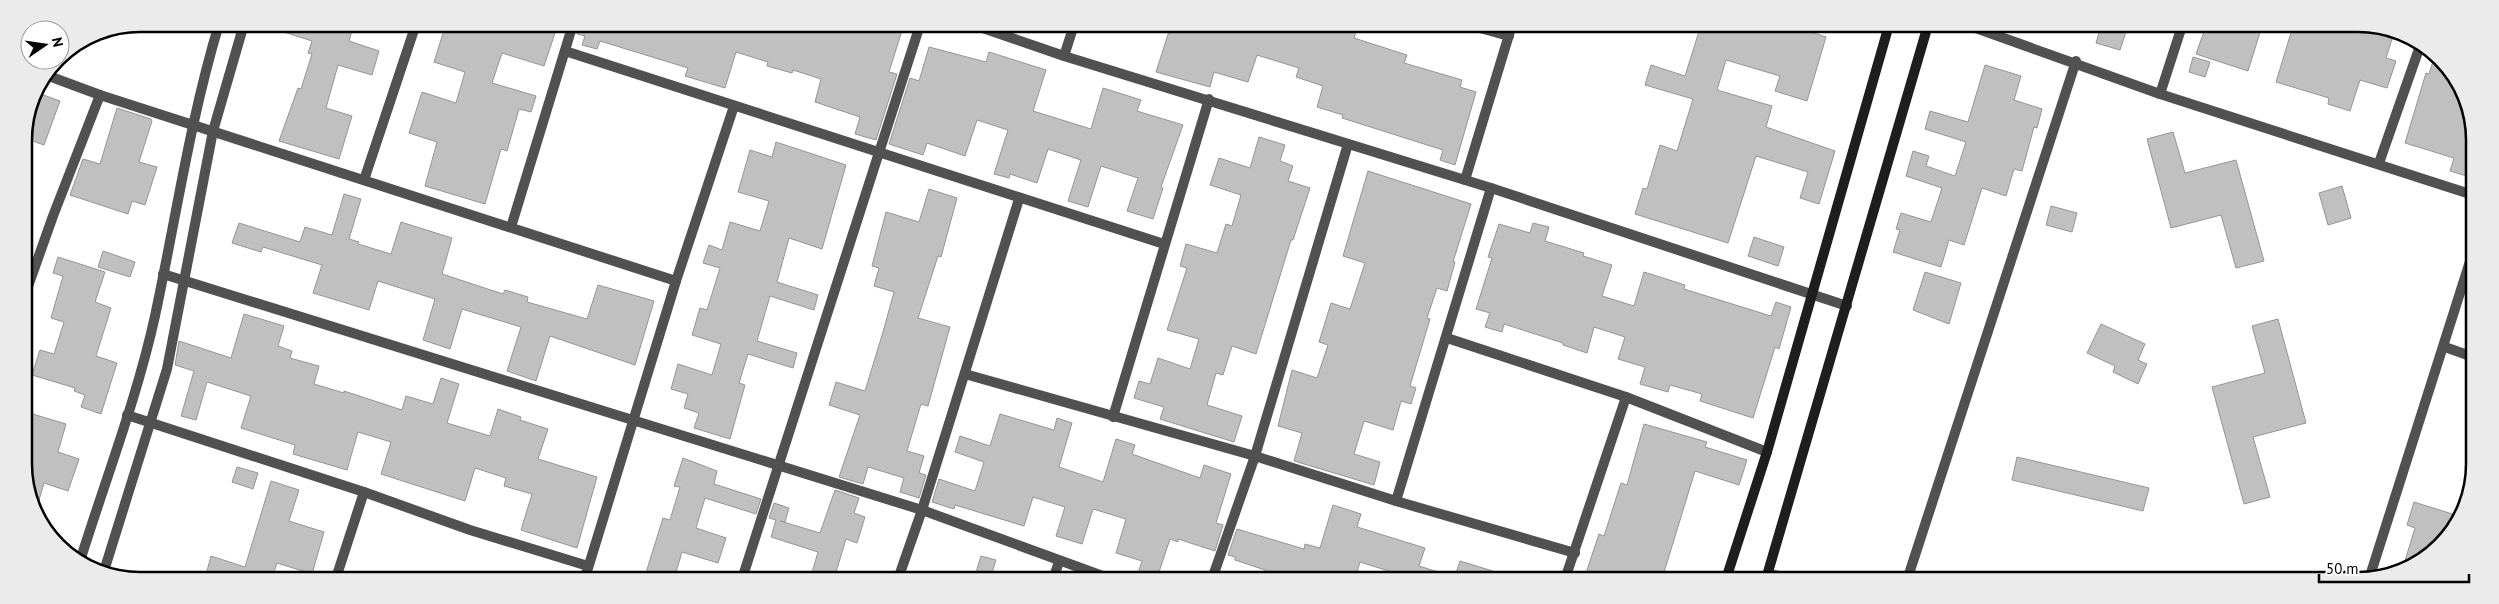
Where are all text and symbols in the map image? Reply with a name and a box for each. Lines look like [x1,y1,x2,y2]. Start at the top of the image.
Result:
north arrow [20,20,70,70]
text: N [48,36,67,49]
scale bar [2319,552,2469,584]
text: 50 m [2326,559,2359,578]

